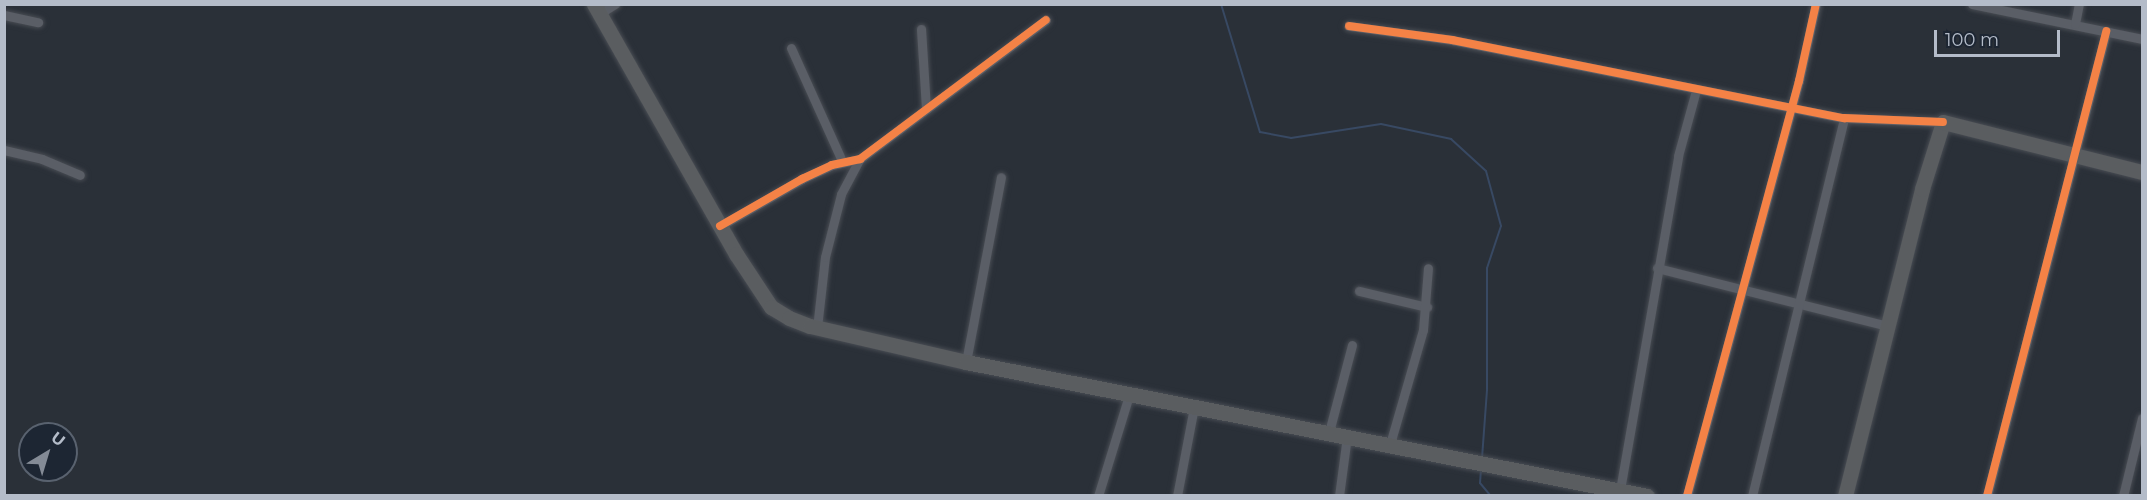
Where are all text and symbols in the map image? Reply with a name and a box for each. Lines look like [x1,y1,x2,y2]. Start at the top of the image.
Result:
scale bar [1937,18,2063,56]
text: 100 m [1945,29,1999,51]
north arrow [18,422,78,482]
text: U [47,428,69,450]

